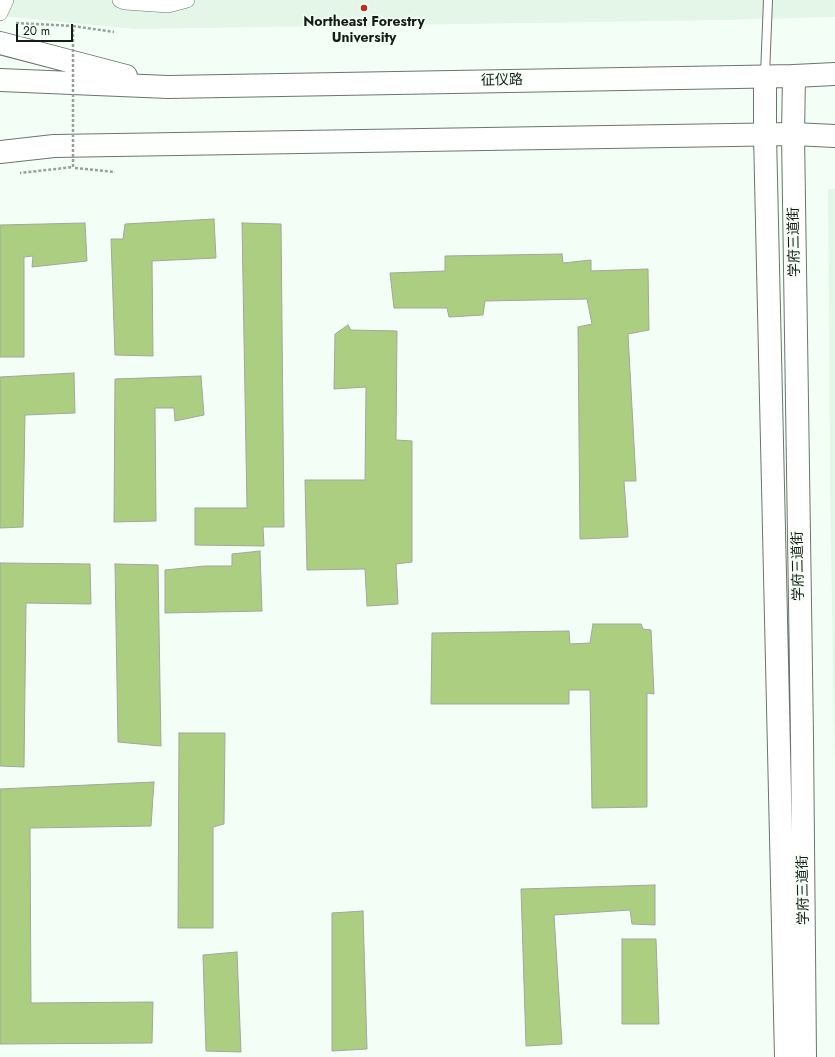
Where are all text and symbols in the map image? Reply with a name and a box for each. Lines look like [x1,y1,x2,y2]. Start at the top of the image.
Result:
marker: Northeast Forestry University [359,3,369,13]
place label: Northeast Forestry University [303,15,425,48]
scale bar [18,16,75,42]
text: 20 m [23,22,50,40]
street label: 征仪路 [481,72,523,90]
street label: 学府三道街 [786,207,804,277]
street label: 学府三道街 [790,531,808,601]
street label: 学府三道街 [795,855,813,925]

